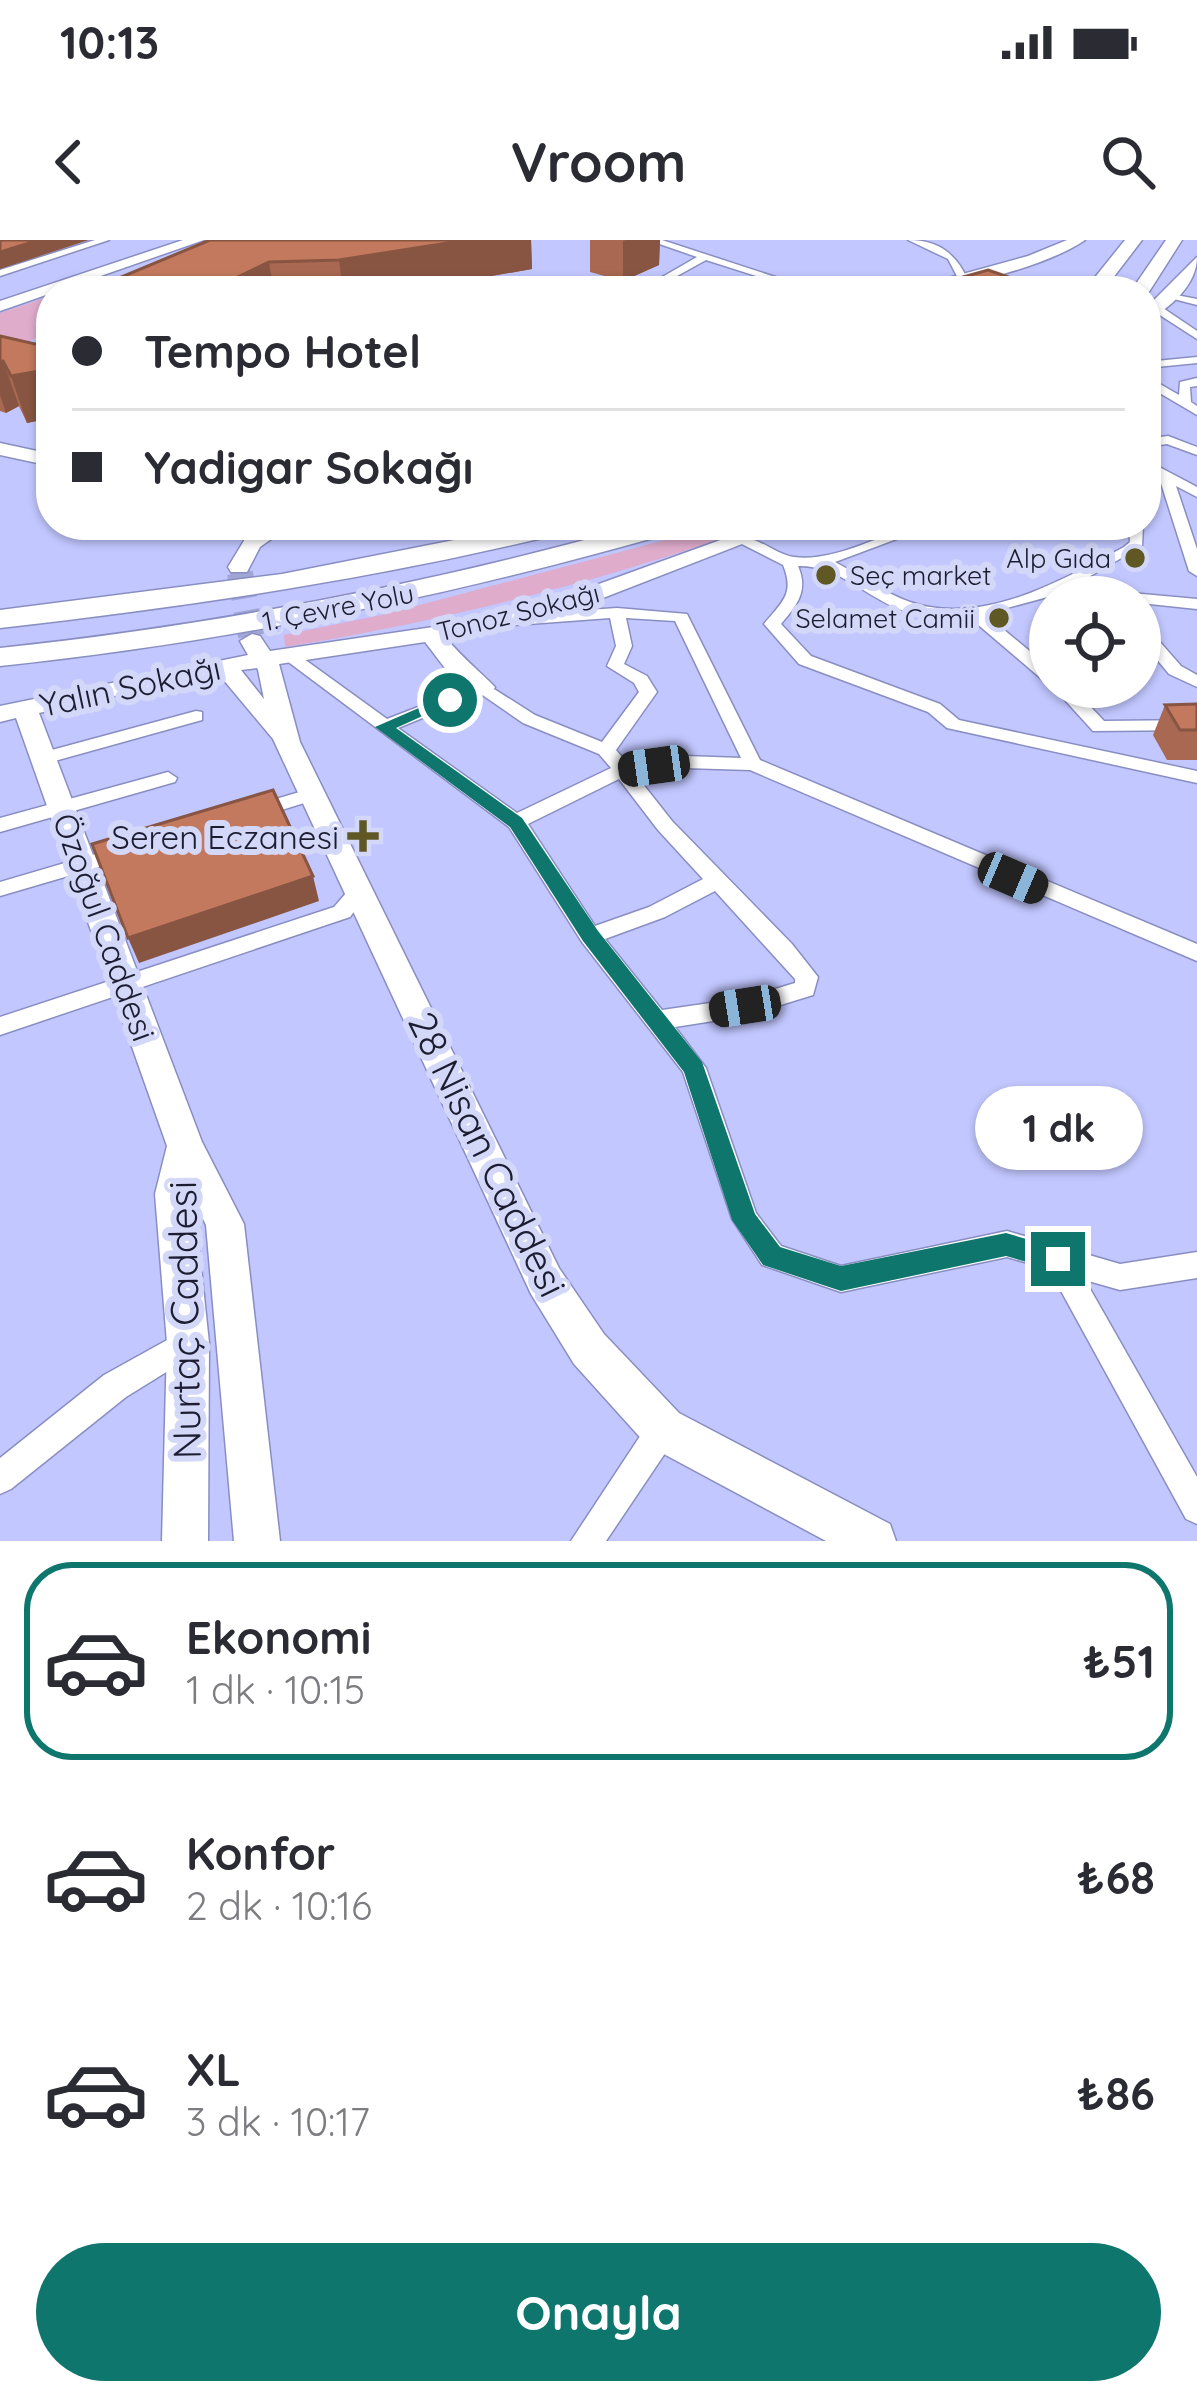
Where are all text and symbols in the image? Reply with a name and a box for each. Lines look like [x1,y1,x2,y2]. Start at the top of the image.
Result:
text: 10:13 [60,14,159,70]
text: Vroom [511,128,686,196]
icon: back [36,129,102,195]
icon: search [1095,129,1161,195]
text: Tempo Hotel [144,323,421,379]
text: Yadigar Sokağı [144,439,473,495]
place label: Alp Gıda [1006,541,1111,575]
marker: Alp Gıda [1122,545,1148,571]
place label: Seç market [850,558,991,592]
marker: Seç market [813,562,839,588]
street label: Tonoz Sokağı [433,575,603,649]
street label: 1. Çevre Yolu [259,576,417,638]
map controls [1029,576,1161,708]
button: locate [1029,576,1161,708]
place label: Selamet Camii [795,601,975,635]
marker: Selamet Camii [986,605,1012,631]
street label: Yalın Sokağı [36,647,224,725]
route start [423,673,477,727]
car [616,743,692,789]
street label: Özoğul Caddesi [45,808,165,1046]
place label: Seren Eczanesi [111,816,339,857]
marker: Seren Eczanesi [350,823,376,849]
car [973,847,1053,909]
car [707,983,783,1029]
street label: 28 Nisan Caddesi [398,1004,578,1304]
callout: 1 dk [974,1085,1142,1169]
text: 1 dk [1023,1103,1095,1152]
street label: Nurtaç Caddesi [157,1180,211,1460]
route end [1031,1232,1085,1286]
icon: car [42,1607,150,1715]
text: Ekonomi [186,1609,371,1665]
text: ₺51 [1083,1633,1155,1689]
text: 1 dk · 10:15 [186,1665,365,1714]
icon: car [42,1823,150,1931]
text: Konfor [186,1825,335,1881]
text: ₺68 [1077,1849,1155,1905]
text: 2 dk · 10:16 [186,1881,372,1930]
icon: car [42,2039,150,2147]
text: XL [186,2041,241,2097]
text: ₺86 [1077,2065,1155,2121]
text: 3 dk · 10:17 [186,2097,370,2146]
button: Onayla [36,2243,1161,2381]

